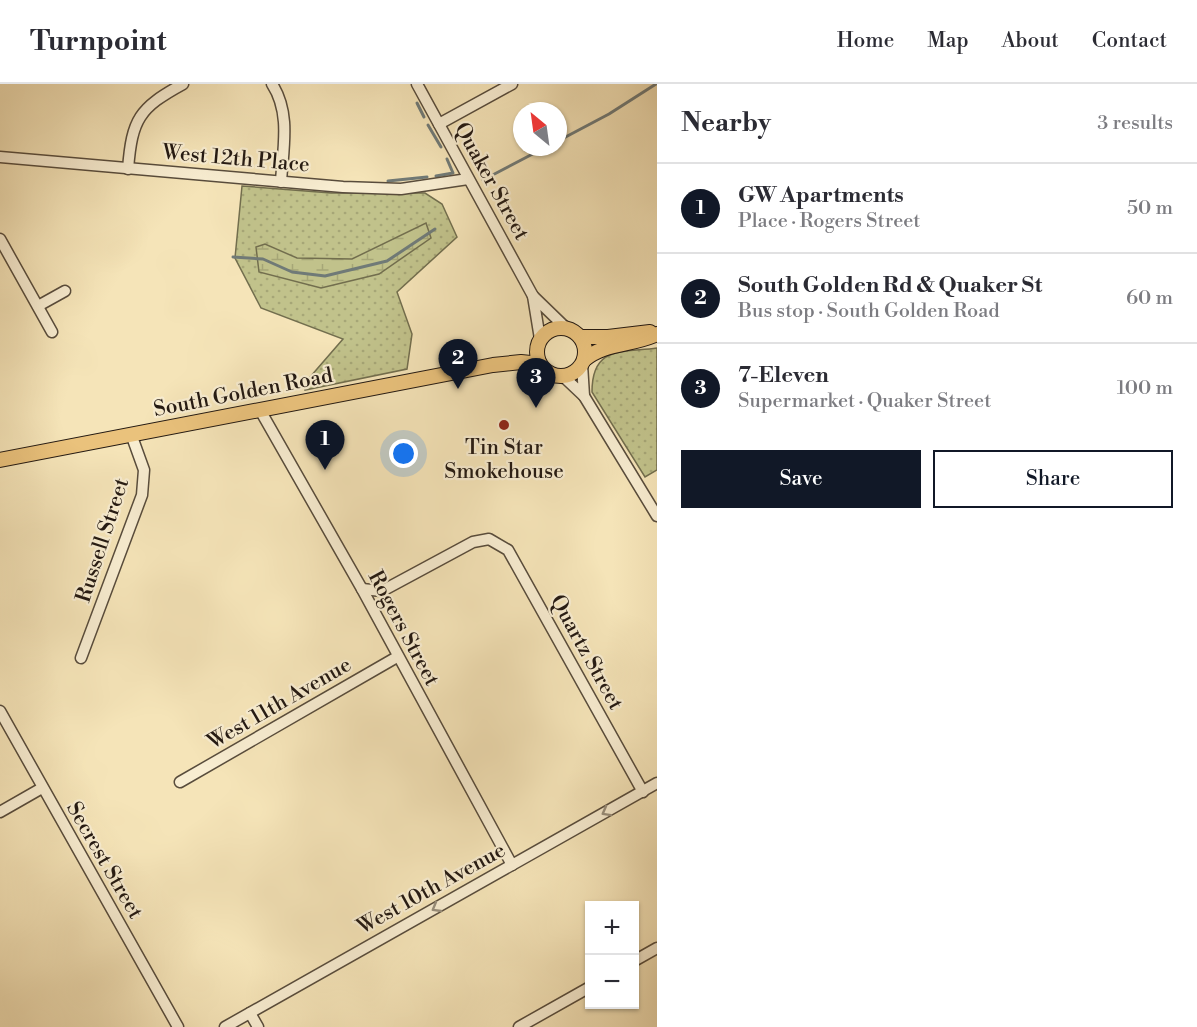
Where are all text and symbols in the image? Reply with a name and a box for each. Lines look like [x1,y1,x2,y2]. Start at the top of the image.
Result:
text: Turnpoint [30,24,166,59]
text: Home [837,28,894,54]
text: Map [927,28,969,54]
text: About [1002,28,1059,54]
text: Contact [1092,28,1167,54]
north arrow [513,102,567,156]
text: Nearby [681,107,771,139]
text: 3 results [1097,111,1173,136]
street label: Quaker Street [448,118,534,246]
street label: West 12th Place [160,140,311,178]
text: GW Apartments [738,182,904,209]
text: 1 [696,196,705,221]
text: 50 m [1127,196,1173,221]
text: Place · Rogers Street [738,209,920,234]
text: South Golden Rd & Quaker St [738,272,1042,299]
text: 2 [694,286,707,311]
text: 60 m [1126,286,1173,311]
text: Bus stop · South Golden Road [738,299,1000,324]
pin: 2 [438,340,478,389]
pin: 3 [516,358,556,408]
text: 7-Eleven [738,362,829,389]
street label: South Golden Road [151,363,335,423]
text: 3 [694,376,707,401]
text: 100 m [1117,376,1173,401]
text: Supermarket · Quaker Street [738,389,991,414]
marker: Tin Star Smokehouse [497,418,511,432]
pin: 1 [306,420,344,470]
place label: Tin Star Smokehouse [444,435,564,485]
your location [389,439,418,468]
button: Save [681,450,921,508]
button: Share [933,450,1173,508]
street label: Russell Street [71,474,135,606]
street label: Rogers Street [362,566,445,691]
street label: Quartz Street [544,590,629,715]
street label: West 11th Avenue [202,652,356,756]
street label: Secrest Street [60,797,148,924]
one-way arrow [602,805,612,816]
street label: West 10th Avenue [352,837,510,941]
one-way arrow [432,901,442,912]
map controls [585,901,639,1009]
button: + [585,901,639,955]
button: − [585,955,639,1009]

